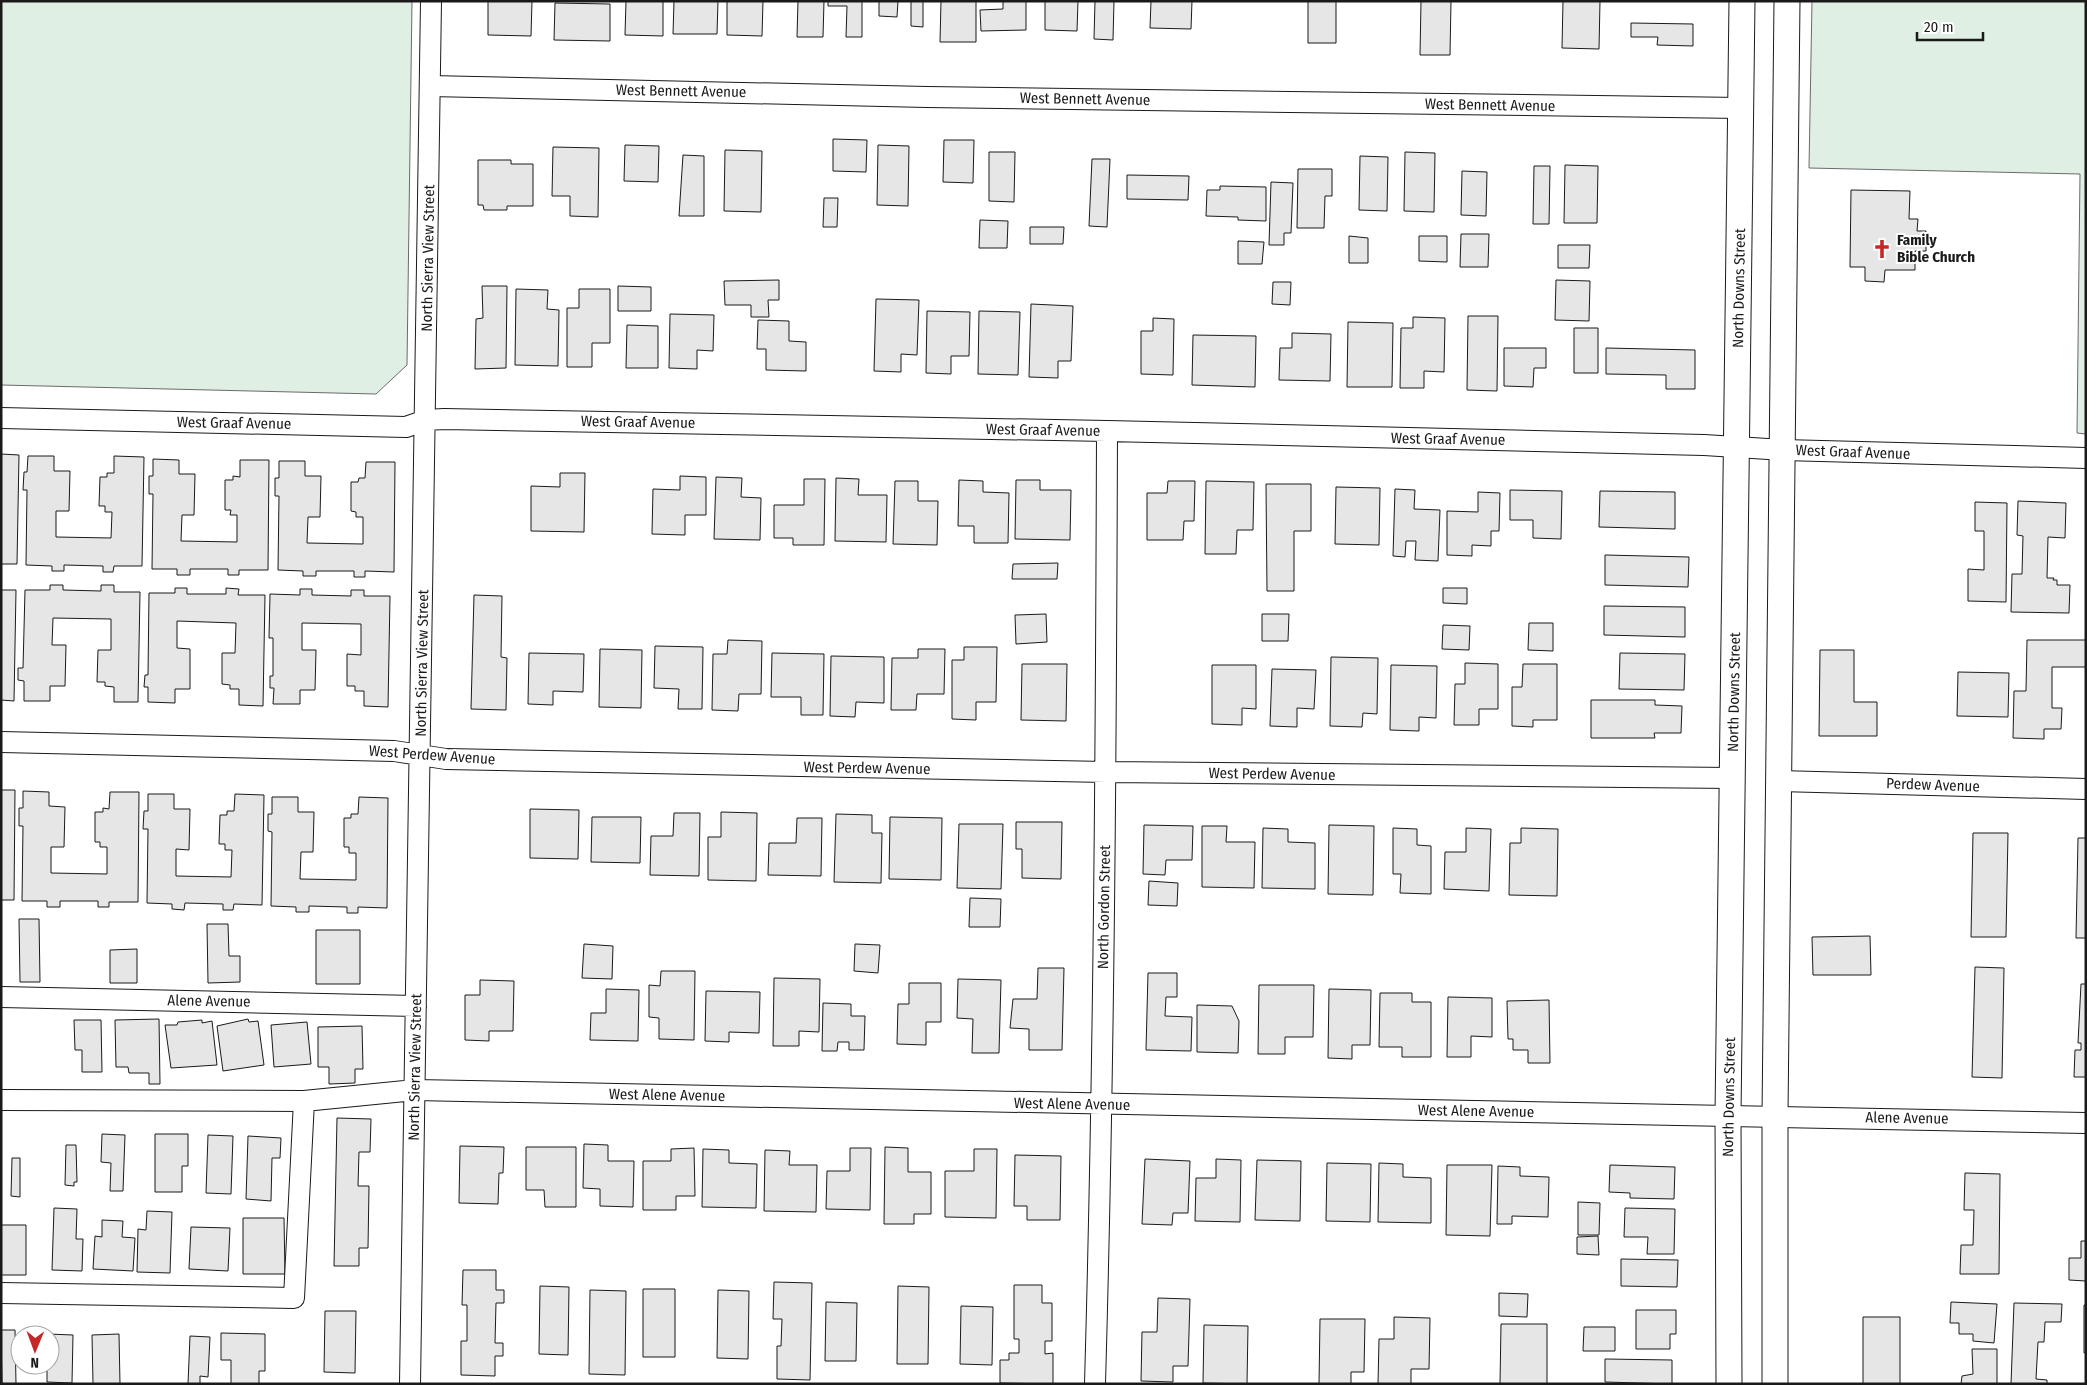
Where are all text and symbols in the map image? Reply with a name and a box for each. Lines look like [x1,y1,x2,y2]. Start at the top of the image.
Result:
scale bar [1917,10,1983,42]
text: 20 m [1924,18,1954,36]
street label: West Bennett Avenue [616,81,746,101]
street label: West Bennett Avenue [1020,89,1150,109]
street label: West Bennett Avenue [1425,95,1555,115]
street label: North Sierra View Street [418,184,438,332]
street label: North Downs Street [1729,228,1749,348]
place label: Family Bible Church [1897,231,1975,266]
church icon: Family Bible Church [1871,238,1893,260]
street label: West Graaf Avenue [581,412,695,432]
street label: West Graaf Avenue [177,413,291,433]
street label: West Graaf Avenue [986,420,1100,440]
street label: West Graaf Avenue [1391,429,1505,449]
street label: West Graaf Avenue [1795,441,1911,463]
street label: North Sierra View Street [412,589,432,737]
street label: North Downs Street [1724,632,1744,752]
street label: West Perdew Avenue [368,742,496,768]
street label: West Perdew Avenue [803,758,931,778]
street label: West Perdew Avenue [1208,764,1336,784]
street label: Perdew Avenue [1886,774,1980,796]
street label: North Gordon Street [1094,845,1114,969]
street label: Alene Avenue [167,991,251,1011]
street label: North Sierra View Street [405,993,425,1141]
street label: North Downs Street [1719,1037,1739,1157]
street label: West Alene Avenue [609,1085,725,1105]
street label: West Alene Avenue [1014,1094,1130,1114]
street label: West Alene Avenue [1418,1101,1534,1121]
street label: Alene Avenue [1865,1108,1949,1128]
north arrow [10,1325,60,1375]
text: N [30,1354,39,1371]

